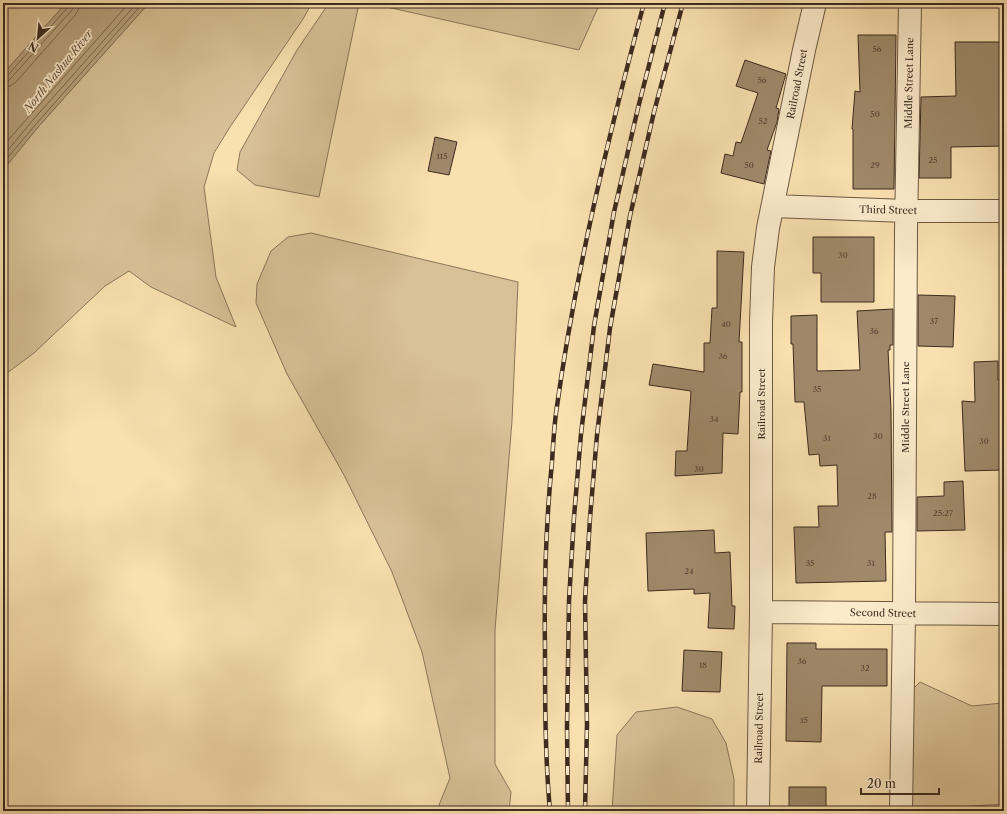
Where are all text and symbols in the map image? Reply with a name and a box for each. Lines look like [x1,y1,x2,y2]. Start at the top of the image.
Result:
north arrow [18,18,58,58]
water label: North Nashua River [21,27,95,115]
street label: Middle Street Lane [902,37,916,129]
house number: 56 [872,44,882,54]
street label: Railroad Street [784,47,810,120]
house number: 56 [757,75,767,85]
house number: 50 [870,109,880,119]
house number: 52 [759,116,768,126]
house number: 115 [436,151,448,161]
house number: 25 [929,155,937,165]
house number: 50 [744,160,754,170]
house number: 29 [870,160,880,170]
street label: Third Street [859,203,918,217]
house number: 30 [838,250,848,260]
house number: 37 [930,316,938,326]
house number: 40 [721,319,731,329]
house number: 36 [869,326,879,336]
house number: 36 [718,351,728,361]
street label: Middle Street Lane [899,361,912,453]
street label: Railroad Street [755,368,768,440]
house number: 35 [813,384,821,394]
house number: 34 [709,414,719,424]
house number: 30 [873,431,883,441]
house number: 31 [823,433,832,443]
house number: 30 [979,436,989,446]
house number: 30 [694,464,704,474]
house number: 28 [867,491,877,501]
house number: 25;27 [933,508,953,518]
house number: 35 [806,558,814,568]
house number: 31 [867,558,876,568]
house number: 24 [684,566,694,576]
street label: Second Street [850,606,917,620]
house number: 36 [797,656,807,666]
house number: 18 [699,660,707,670]
house number: 32 [860,663,870,673]
street label: Railroad Street [752,692,766,764]
house number: 15 [800,715,808,725]
scale bar [861,770,939,796]
text: 20 m [867,776,896,791]

